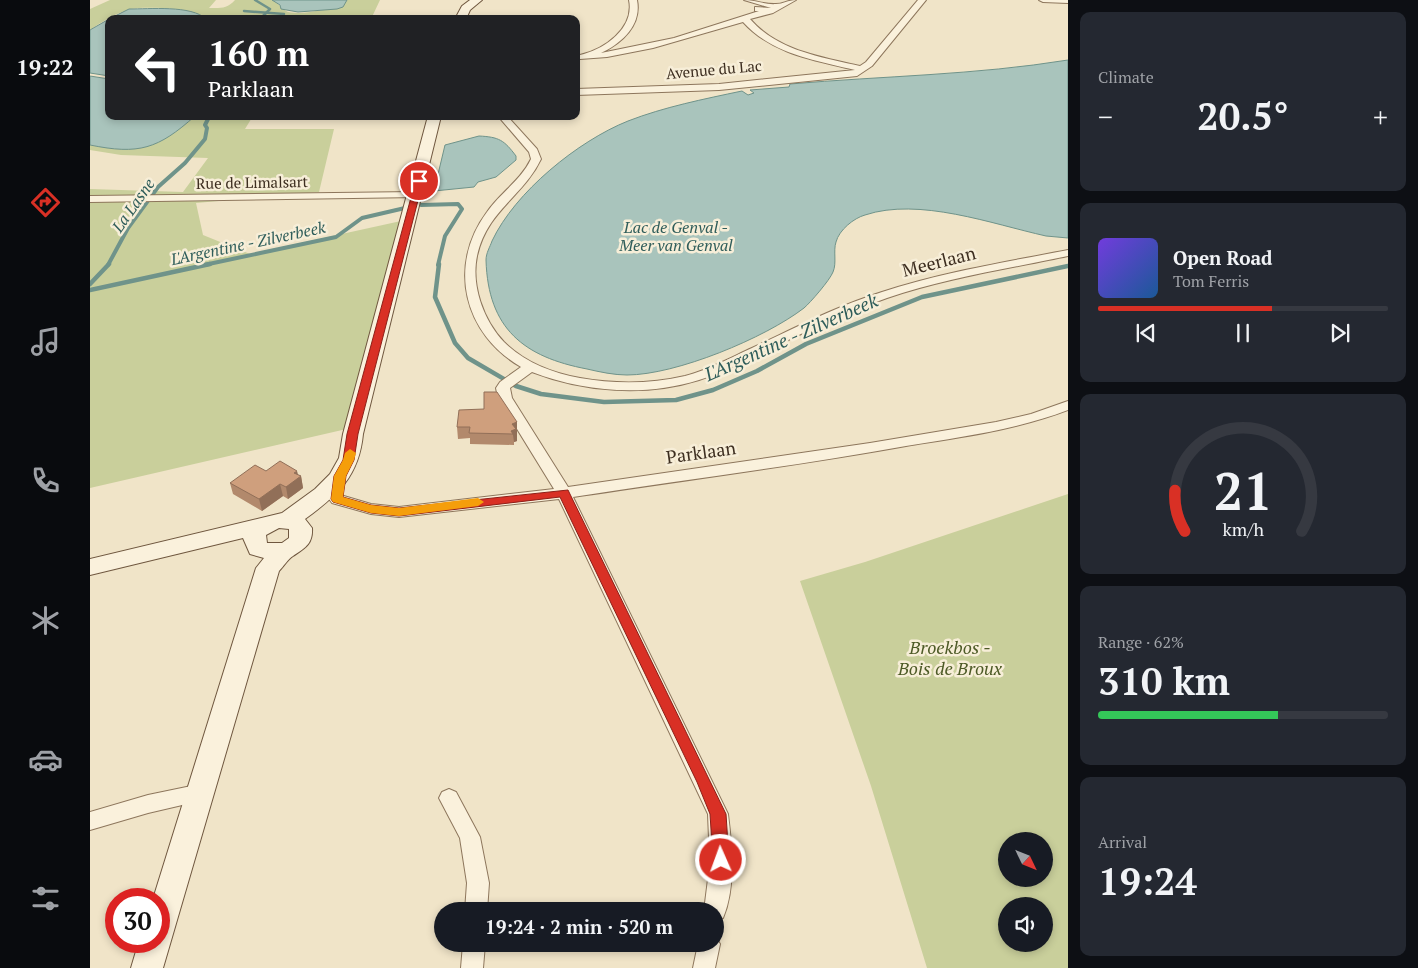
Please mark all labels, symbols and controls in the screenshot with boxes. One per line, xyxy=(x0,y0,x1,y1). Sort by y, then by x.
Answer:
text: 160 m xyxy=(208,30,309,76)
icon: left xyxy=(125,35,190,100)
text: 19:22 xyxy=(16,52,74,81)
street label: Avenue du Lac xyxy=(665,55,763,83)
text: Climate xyxy=(1098,66,1154,88)
text: Parklaan xyxy=(208,74,294,103)
text: 20.5° xyxy=(1197,91,1289,141)
text: − xyxy=(1098,98,1113,135)
text: + xyxy=(1373,98,1388,135)
pin xyxy=(398,160,440,202)
icon: arrive xyxy=(405,167,433,195)
street label: Rue de Limalsart xyxy=(196,171,309,193)
water label: La Lasne xyxy=(106,174,160,237)
icon: directions xyxy=(28,185,63,220)
water label: L'Argentine - Zilverbeek xyxy=(168,216,328,270)
water label: Lac de Genval - Meer van Genval xyxy=(618,216,733,256)
street label: Meerlaan xyxy=(900,240,978,282)
text: Open Road xyxy=(1173,245,1273,270)
text: Tom Ferris xyxy=(1173,270,1249,292)
water label: L'Argentine - Zilverbeek xyxy=(699,287,882,386)
icon: previous xyxy=(1132,319,1160,347)
icon: pause xyxy=(1229,319,1257,347)
icon: next xyxy=(1326,319,1354,347)
icon: music xyxy=(28,324,63,359)
street label: Parklaan xyxy=(664,435,738,469)
text: 21 xyxy=(1214,456,1272,525)
icon: phone xyxy=(28,463,63,498)
text: km/h xyxy=(1222,517,1264,541)
icon: climate xyxy=(28,603,63,638)
text: Range · 62% xyxy=(1098,631,1184,653)
park label: Broekbos - Bois de Broux xyxy=(897,635,1003,680)
text: 310 km xyxy=(1098,656,1230,706)
icon: car xyxy=(28,742,63,777)
text: Arrival xyxy=(1098,831,1147,853)
north arrow xyxy=(998,832,1052,888)
map controls xyxy=(998,832,1053,952)
position arrow xyxy=(694,833,746,885)
text: 19:24 xyxy=(1098,856,1197,906)
icon: filters xyxy=(28,881,63,916)
speed limit sign: 30 xyxy=(105,888,170,953)
button: sound xyxy=(998,897,1053,952)
text: 19:24 · 2 min · 520 m xyxy=(485,914,673,939)

